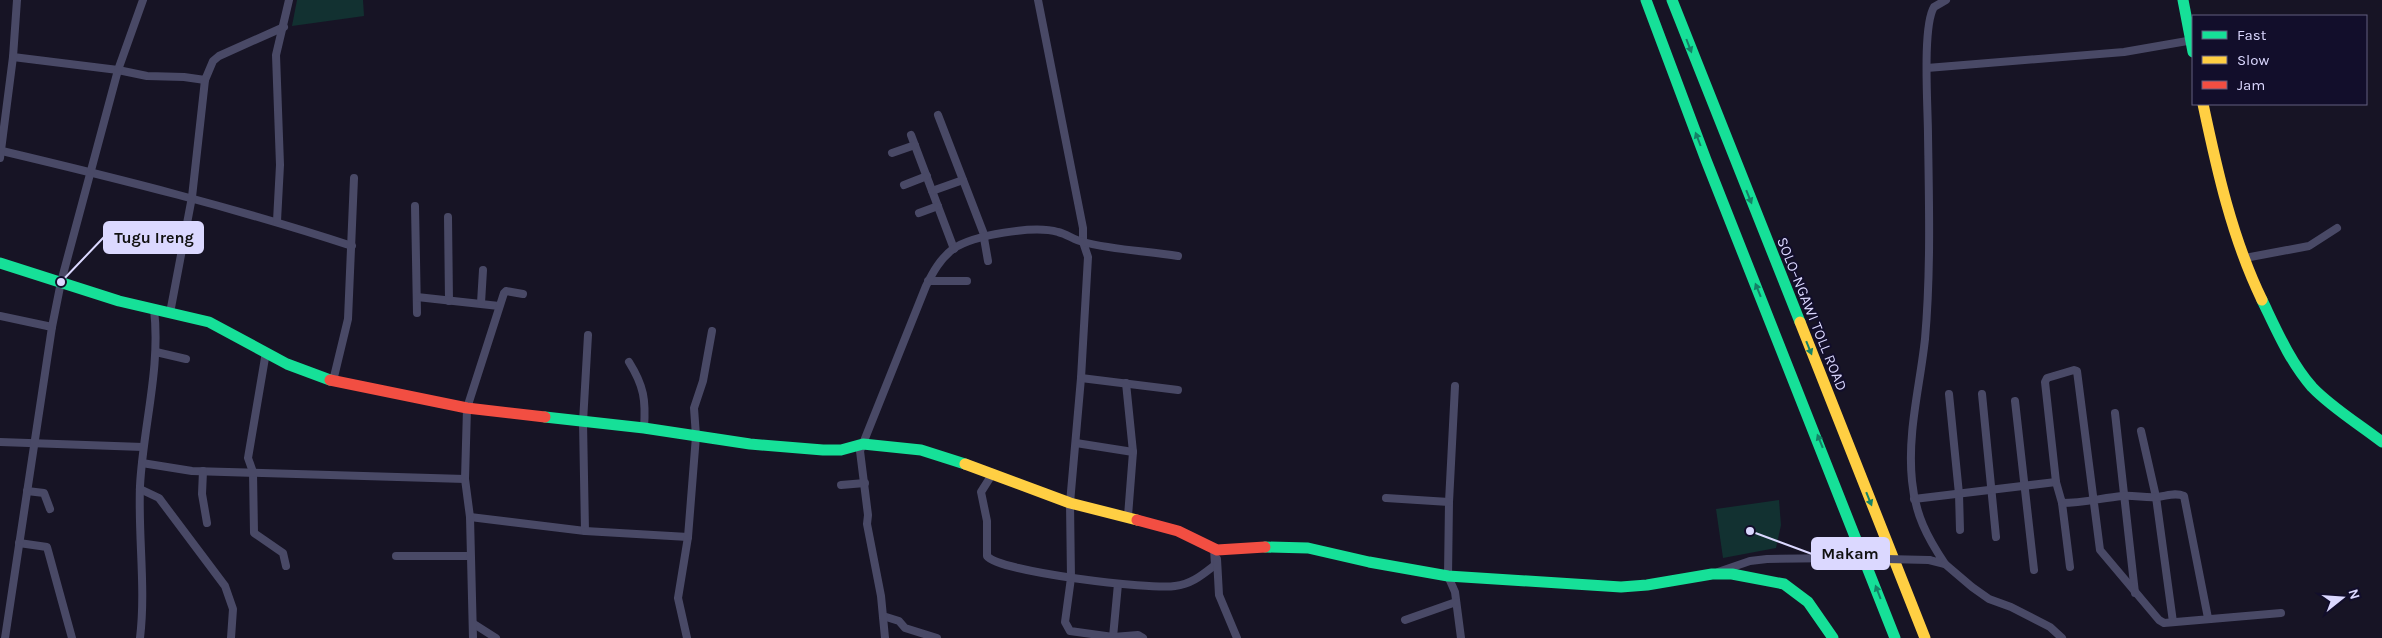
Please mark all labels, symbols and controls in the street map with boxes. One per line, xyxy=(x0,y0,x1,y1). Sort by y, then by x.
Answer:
legend xyxy=(2192,15,2367,105)
text: Fast xyxy=(2237,26,2267,44)
one-way arrow xyxy=(1685,39,1693,54)
text: Slow xyxy=(2237,51,2269,69)
text: Jam xyxy=(2237,76,2265,94)
one-way arrow xyxy=(1694,132,1701,147)
one-way arrow xyxy=(1745,190,1753,205)
callout: Tugu Ireng xyxy=(104,222,203,253)
text: Tugu Ireng xyxy=(114,228,194,247)
street label: SOLO–NGAWI TOLL ROAD xyxy=(1773,235,1851,393)
one-way arrow xyxy=(1754,283,1762,297)
one-way arrow xyxy=(1805,341,1813,356)
one-way arrow xyxy=(1815,434,1823,448)
one-way arrow xyxy=(1866,492,1874,506)
callout: Makam xyxy=(1812,538,1889,569)
text: Makam xyxy=(1821,544,1879,563)
north arrow xyxy=(2317,573,2367,623)
one-way arrow xyxy=(1874,585,1881,600)
text: N xyxy=(2344,587,2364,602)

